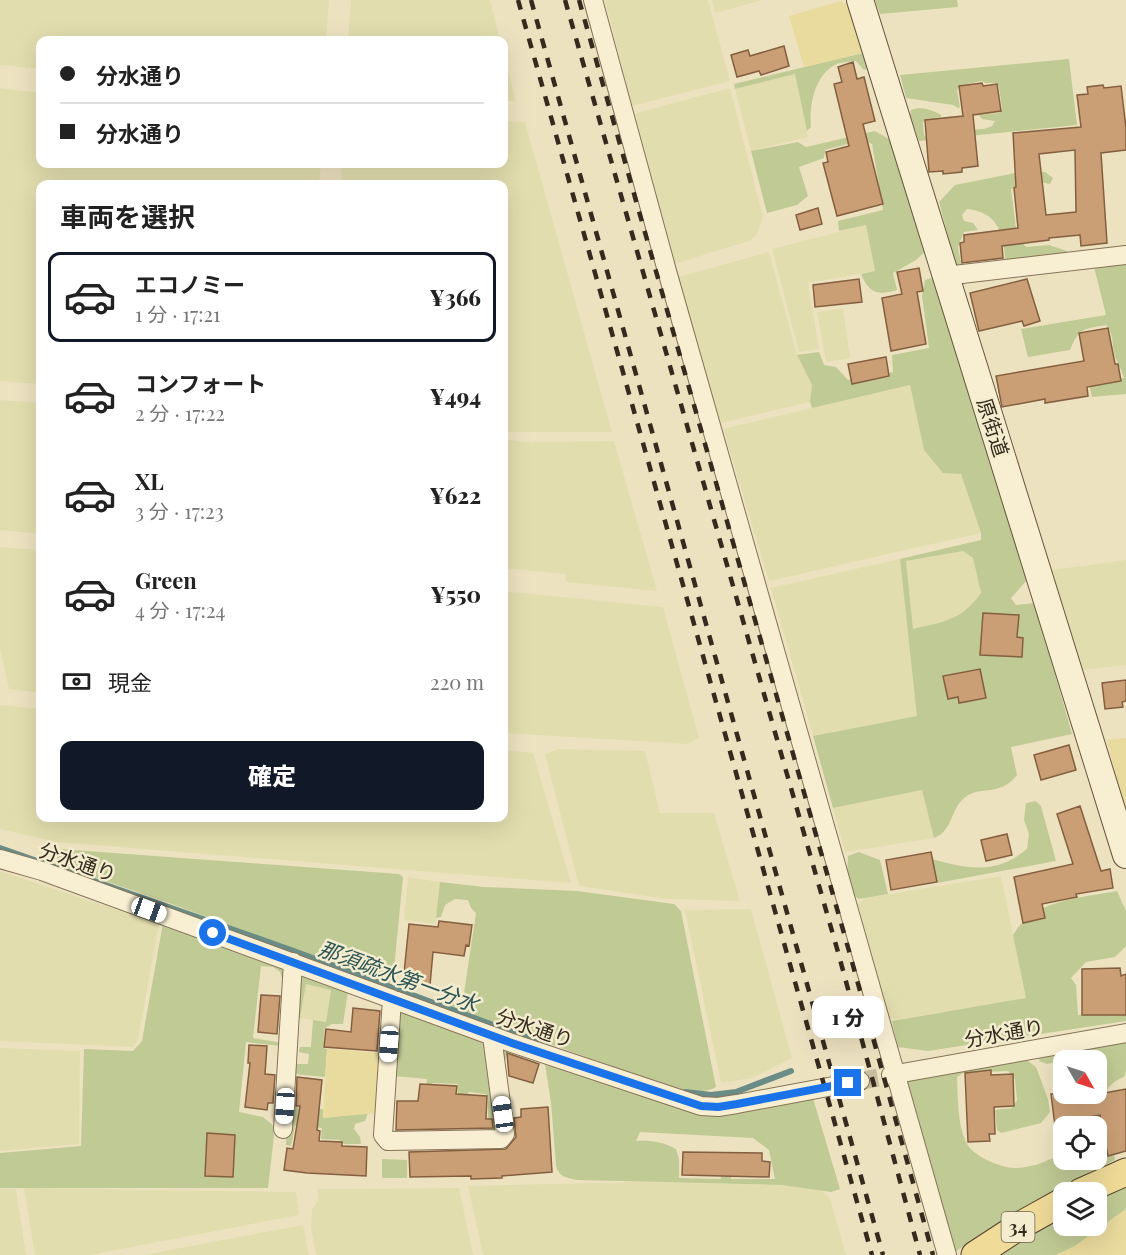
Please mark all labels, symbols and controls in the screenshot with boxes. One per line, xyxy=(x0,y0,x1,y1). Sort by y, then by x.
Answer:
text: 分水通り xyxy=(96,60,184,90)
text: 分水通り xyxy=(96,118,184,148)
text: 車両を選択 xyxy=(60,198,195,234)
text: エコノミー xyxy=(135,269,245,299)
icon: car xyxy=(63,270,117,324)
text: ¥366 xyxy=(430,282,481,312)
text: 1 分 · 17:21 xyxy=(135,300,220,327)
text: コンフォート xyxy=(135,368,266,398)
icon: car xyxy=(63,369,117,423)
text: ¥494 xyxy=(430,381,481,411)
street label: 原街道 xyxy=(972,394,1016,460)
text: 2 分 · 17:22 xyxy=(135,399,225,426)
text: XL xyxy=(135,466,164,496)
icon: car xyxy=(63,468,117,522)
text: ¥622 xyxy=(430,480,481,510)
text: 3 分 · 17:23 xyxy=(135,497,224,524)
text: Green xyxy=(135,565,197,595)
icon: car xyxy=(63,567,117,621)
text: ¥550 xyxy=(430,579,481,609)
text: 4 分 · 17:24 xyxy=(135,596,225,623)
icon: cash xyxy=(60,665,93,698)
text: 現金 xyxy=(108,667,152,697)
text: 220 m xyxy=(430,668,484,695)
button: 確定 xyxy=(60,741,484,810)
street label: 分水通り xyxy=(36,835,120,887)
car xyxy=(129,895,169,925)
route start xyxy=(199,919,226,946)
water label: 那須疏水第一分水 xyxy=(315,933,485,1018)
callout: 1 分 xyxy=(812,996,884,1038)
street label: 分水通り xyxy=(493,1001,577,1053)
text: 1 分 xyxy=(832,1003,864,1030)
street label: 分水通り xyxy=(962,1012,1046,1052)
car xyxy=(379,1025,399,1063)
north arrow xyxy=(1053,1050,1107,1104)
map controls xyxy=(1053,1050,1107,1236)
route end xyxy=(834,1069,861,1096)
car xyxy=(275,1087,295,1125)
car xyxy=(492,1095,514,1133)
button: locate xyxy=(1053,1116,1107,1170)
button: layers xyxy=(1053,1182,1107,1236)
road number: 34 xyxy=(1002,1212,1034,1242)

